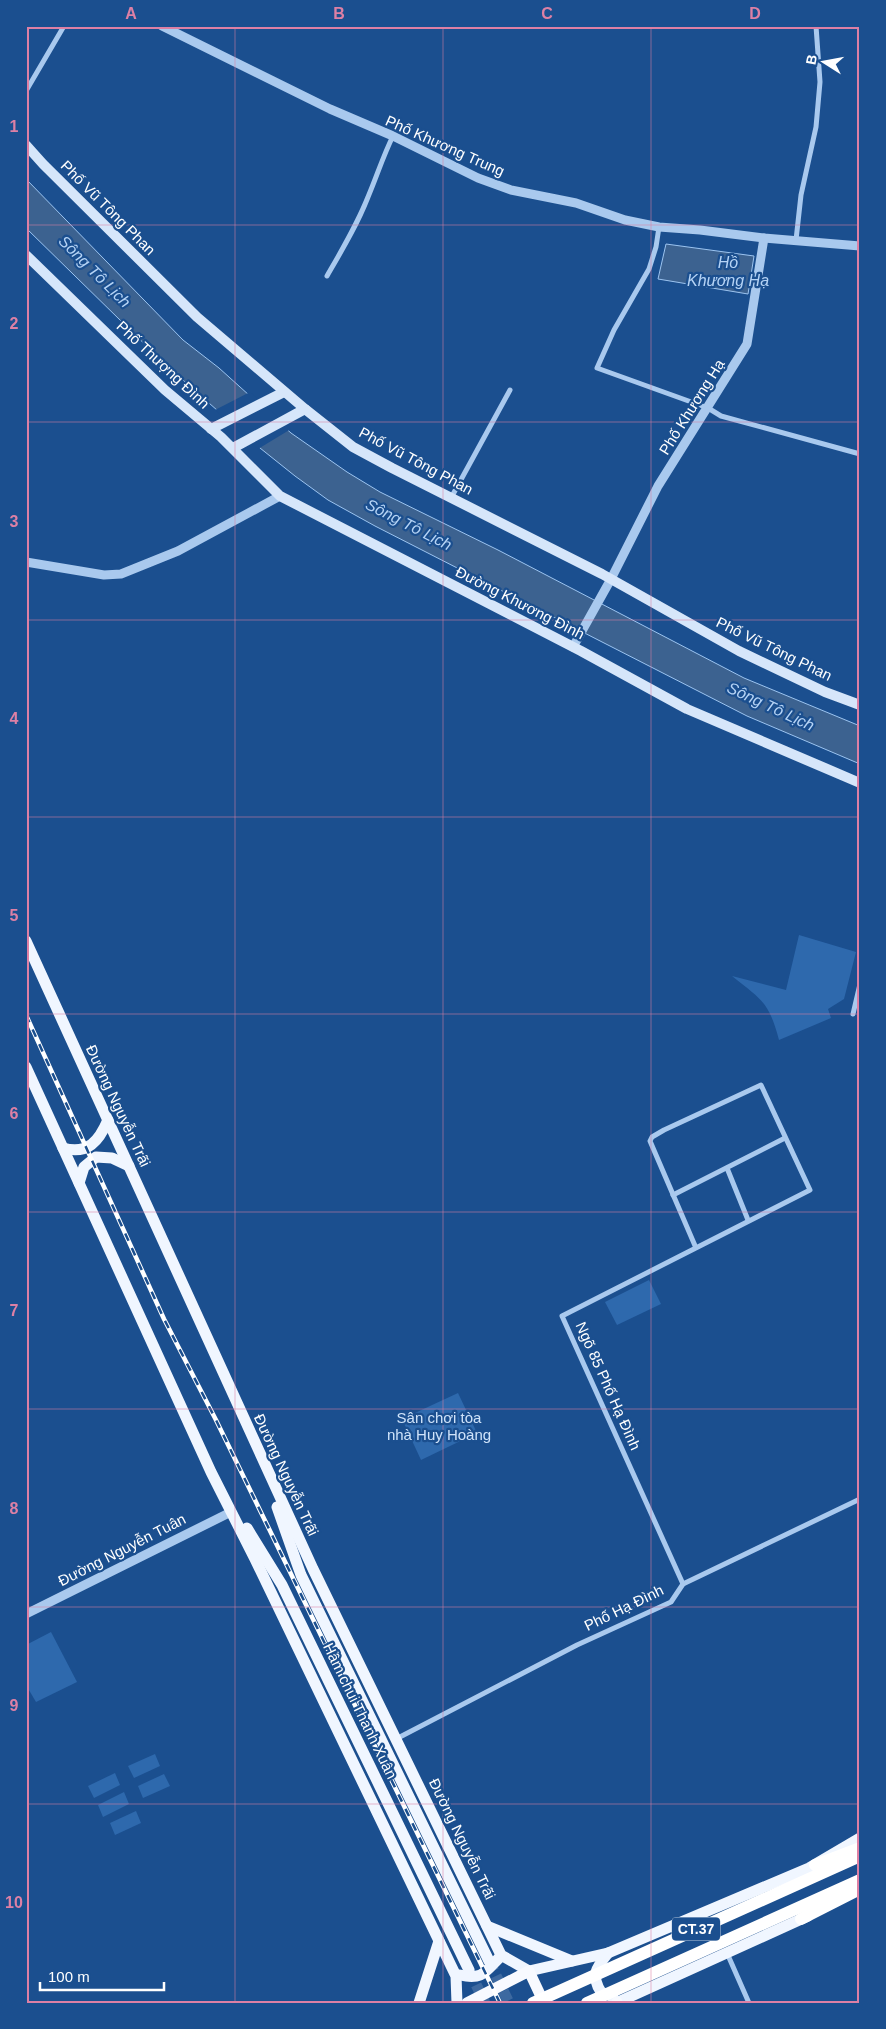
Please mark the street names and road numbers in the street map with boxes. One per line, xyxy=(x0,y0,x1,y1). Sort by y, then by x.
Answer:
street label: Phố Khương Trung xyxy=(383,112,507,179)
street label: Phố Vũ Tông Phan xyxy=(58,157,159,258)
street label: Phố Thượng Đình xyxy=(113,317,213,412)
street label: Phố Khương Hạ xyxy=(655,355,728,458)
street label: Phố Vũ Tông Phan xyxy=(356,423,476,498)
street label: Đường Khương Đình xyxy=(453,563,587,642)
street label: Phố Vũ Tông Phan xyxy=(714,613,835,684)
street label: Đường Nguyễn Trãi xyxy=(83,1042,154,1169)
street label: Ngõ 85 Phố Hạ Đình xyxy=(573,1319,644,1452)
street label: Đường Nguyễn Trãi xyxy=(251,1411,322,1538)
street label: Đường Nguyễn Tuân xyxy=(55,1510,188,1589)
street label: Phố Hạ Đình xyxy=(581,1581,666,1634)
street label: Hầm chui Thanh Xuân xyxy=(320,1640,401,1781)
street label: Đường Nguyễn Trãi xyxy=(426,1776,499,1902)
road number: CT.37 xyxy=(672,1918,720,1940)

